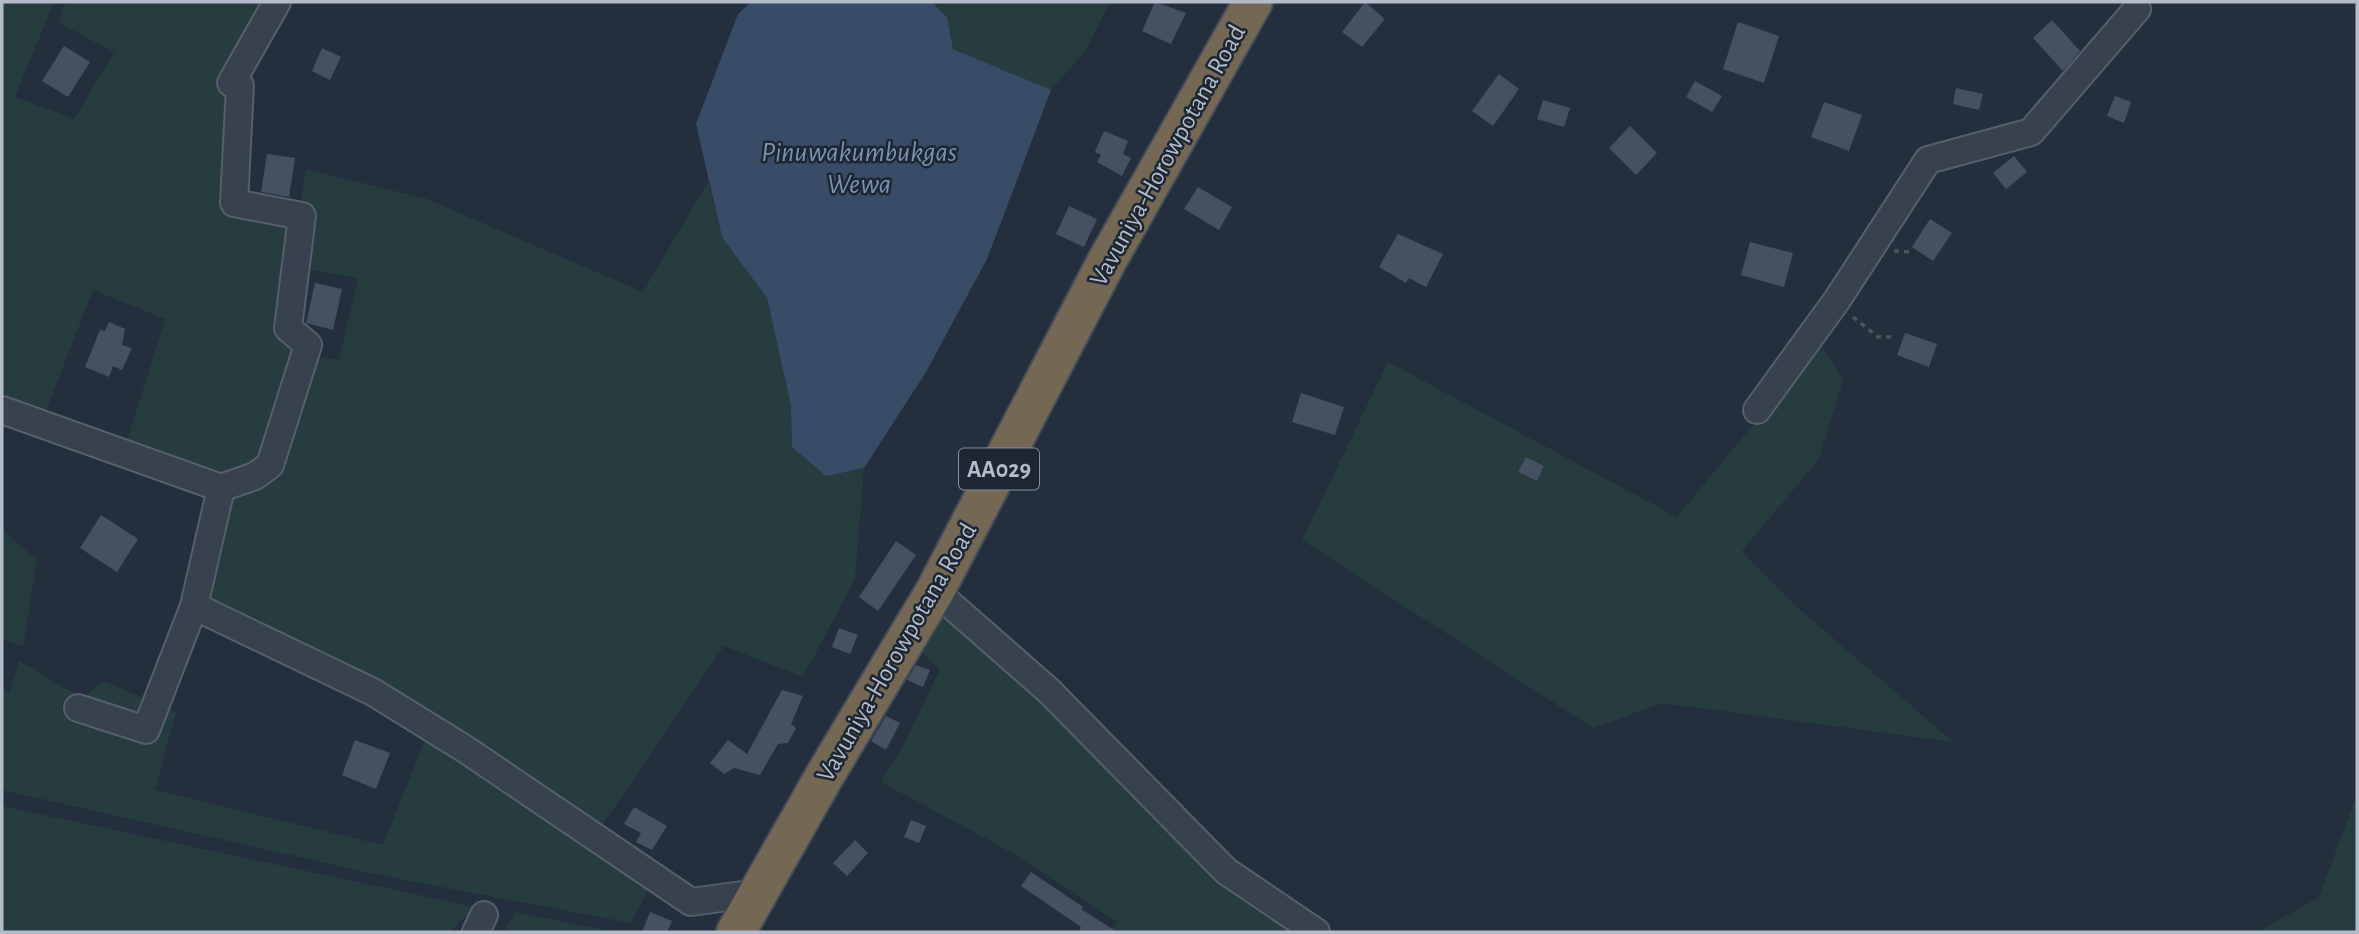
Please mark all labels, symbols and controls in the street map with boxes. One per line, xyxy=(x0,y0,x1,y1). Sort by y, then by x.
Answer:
street label: Vavuniya-Horowpotana Road xyxy=(1085,21,1251,290)
water label: Pinuwakumbukgas Wewa xyxy=(761,139,957,199)
road number: AA029 xyxy=(959,448,1039,490)
street label: Vavuniya-Horowpotana Road xyxy=(812,519,982,786)

